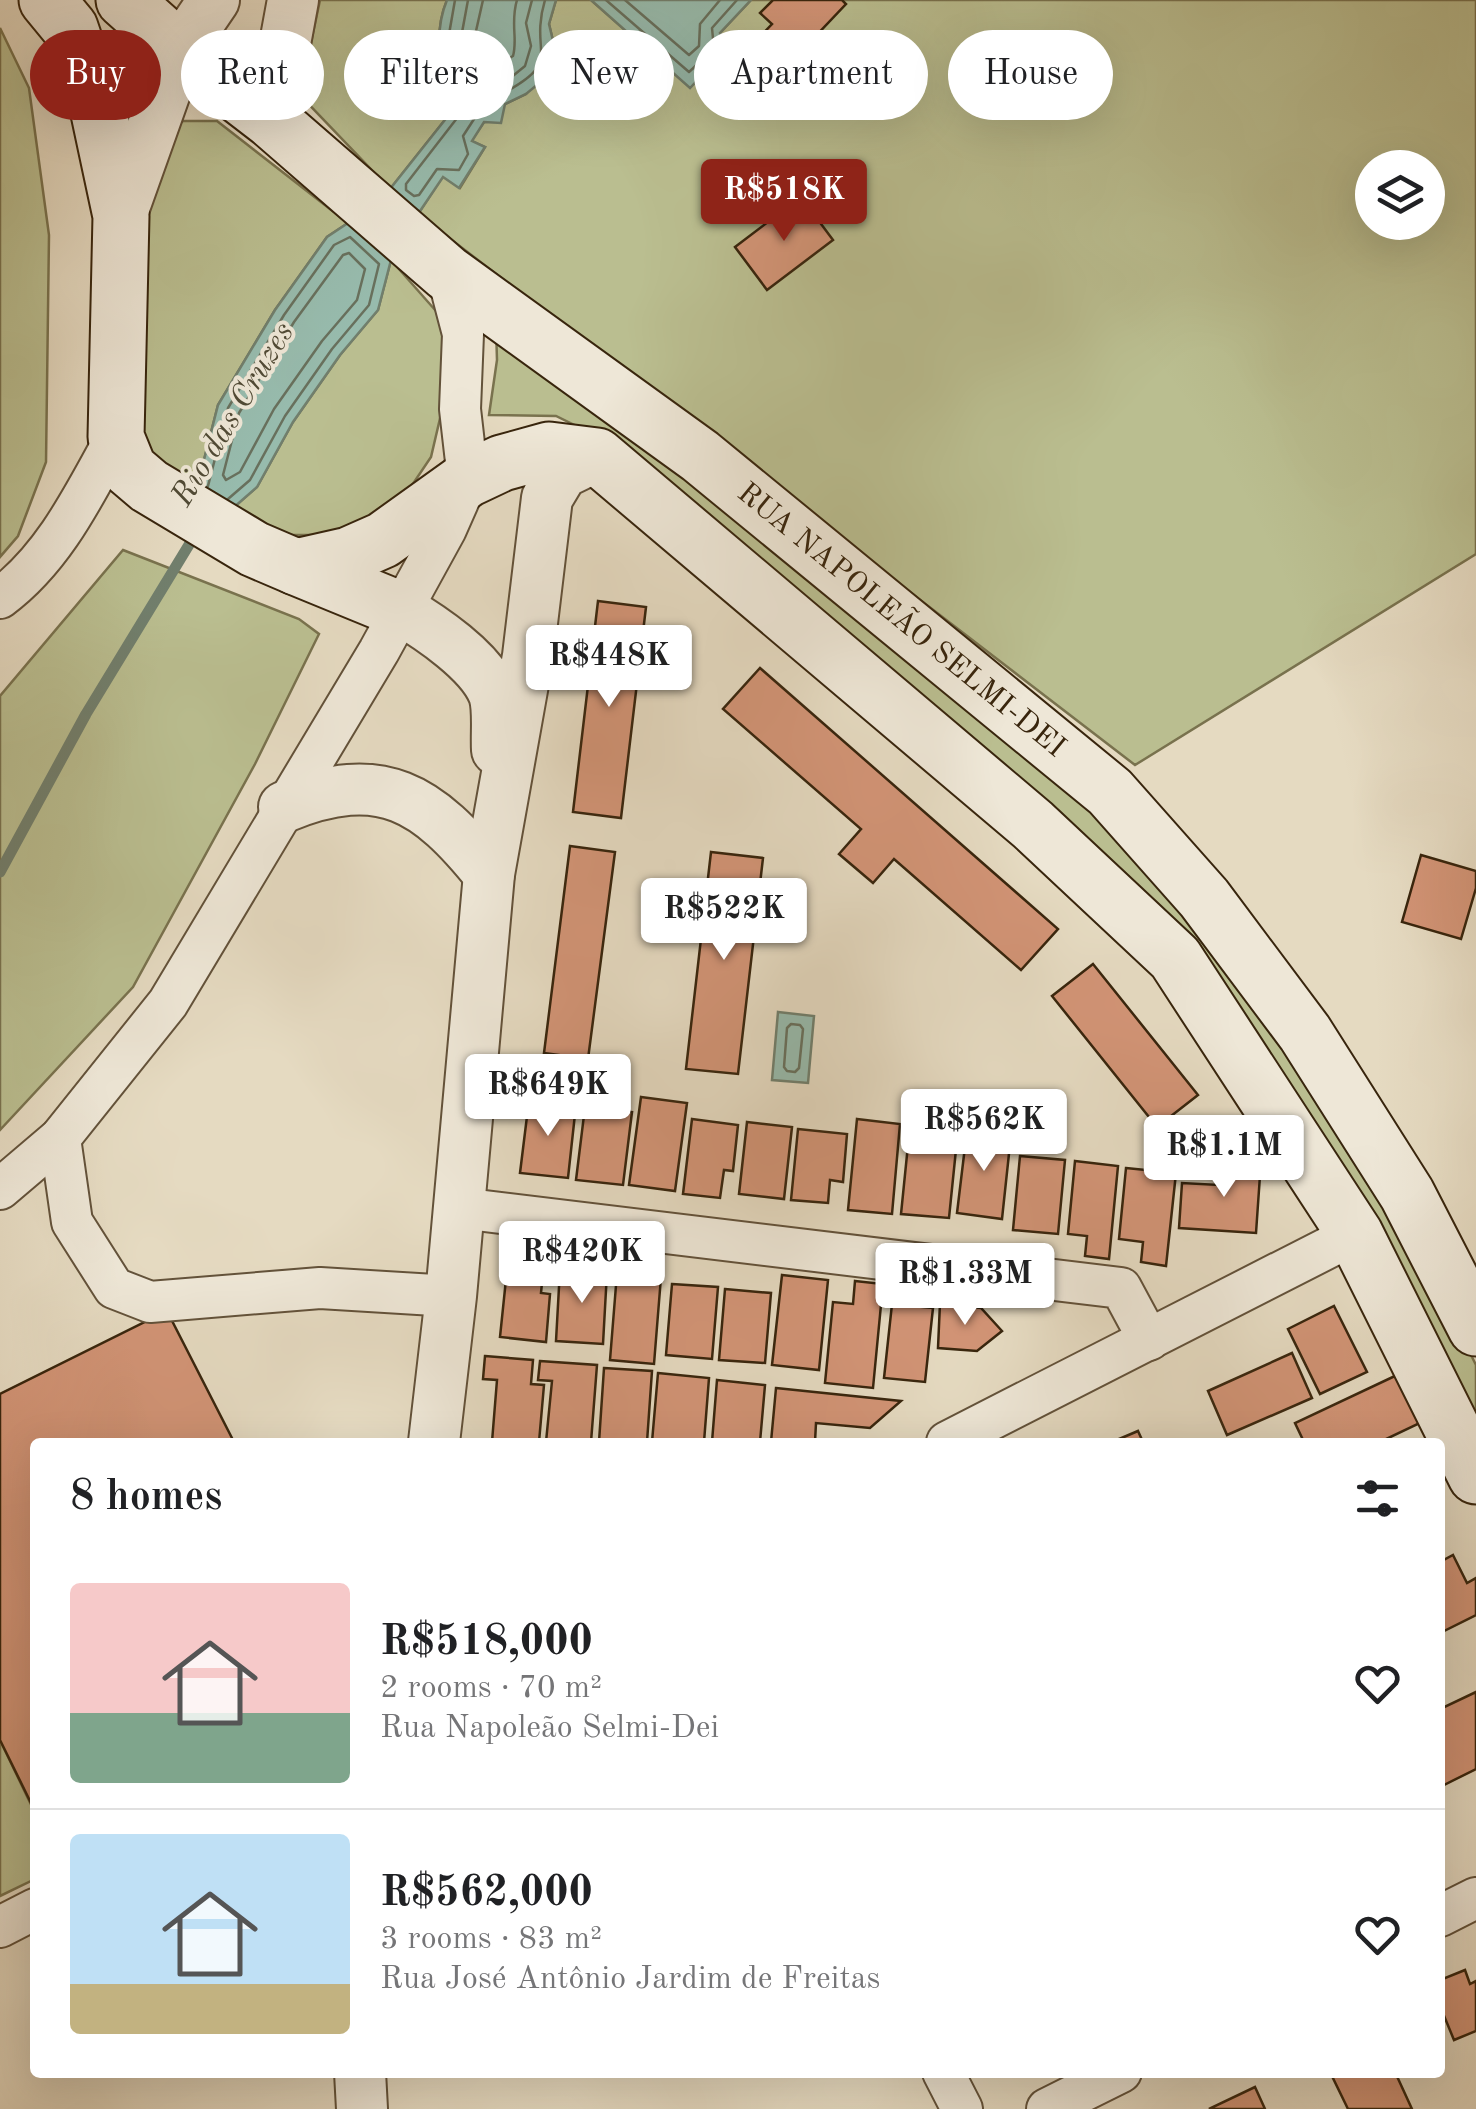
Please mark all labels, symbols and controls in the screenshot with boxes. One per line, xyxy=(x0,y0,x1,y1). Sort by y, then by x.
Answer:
chip: Buy xyxy=(30,30,161,120)
chip: Rent xyxy=(181,30,324,120)
chip: Filters xyxy=(344,30,514,120)
chip: New xyxy=(534,30,674,120)
chip: Apartment xyxy=(694,30,928,120)
chip: House xyxy=(948,30,1113,120)
map controls xyxy=(1355,150,1445,240)
button: layers xyxy=(1355,150,1445,240)
pin: R$518K xyxy=(703,159,865,244)
text: R$518K xyxy=(723,175,845,207)
water label: Rio das Cruzes xyxy=(166,318,301,513)
street label: RUA NAPOLEÃO SELMI-DEI xyxy=(731,478,1070,763)
pin: R$448K xyxy=(528,625,690,710)
text: R$448K xyxy=(548,641,670,673)
pin: R$522K xyxy=(643,878,805,963)
text: R$522K xyxy=(663,894,785,926)
pin: R$649K xyxy=(467,1054,629,1139)
text: R$649K xyxy=(487,1070,609,1102)
pin: R$562K xyxy=(903,1089,1065,1174)
text: R$562K xyxy=(923,1105,1045,1137)
pin: R$1.1M xyxy=(1143,1115,1305,1200)
text: R$1.1M xyxy=(1166,1131,1282,1163)
pin: R$420K xyxy=(501,1221,663,1306)
text: R$420K xyxy=(521,1237,643,1269)
pin: R$1.33M xyxy=(873,1243,1057,1328)
text: R$1.33M xyxy=(897,1259,1033,1291)
icon: filters xyxy=(1350,1471,1405,1526)
text: 8 homes xyxy=(70,1477,222,1519)
text: R$518,000 xyxy=(380,1622,593,1664)
icon: home xyxy=(150,1623,270,1743)
icon: heart xyxy=(1350,1656,1405,1711)
text: 2 rooms · 70 m² xyxy=(380,1673,602,1705)
text: Rua Napoleão Selmi-Dei xyxy=(380,1713,719,1745)
text: R$562,000 xyxy=(380,1873,593,1915)
icon: home xyxy=(150,1874,270,1994)
icon: heart xyxy=(1350,1907,1405,1962)
text: 3 rooms · 83 m² xyxy=(380,1924,602,1956)
text: Rua José Antônio Jardim de Freitas xyxy=(380,1964,880,1996)

